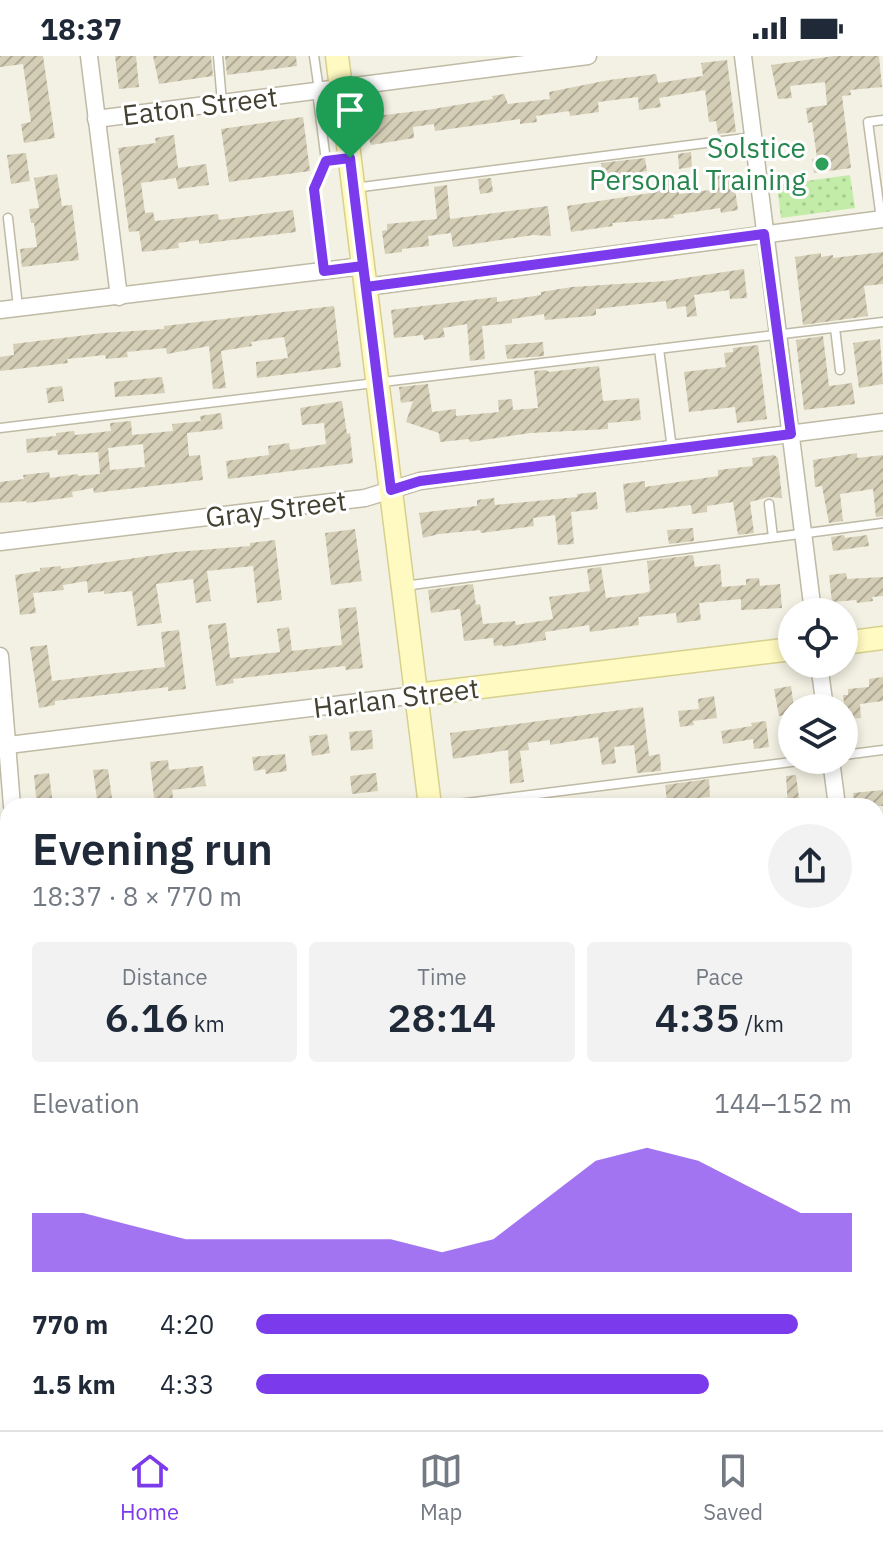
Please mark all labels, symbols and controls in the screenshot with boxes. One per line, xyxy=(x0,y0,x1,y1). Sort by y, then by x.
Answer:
text: 18:37 xyxy=(40,9,122,48)
pin xyxy=(316,76,384,158)
street label: Eaton Street xyxy=(120,78,280,133)
icon: arrive xyxy=(328,88,372,132)
place label: Solstice Personal Training xyxy=(589,129,806,198)
marker: Solstice Personal Training xyxy=(813,155,831,173)
street label: Gray Street xyxy=(203,481,349,536)
map controls xyxy=(778,598,858,774)
button: locate xyxy=(778,598,858,678)
street label: Harlan Street xyxy=(311,669,481,726)
button: layers xyxy=(778,694,858,774)
text: Evening run xyxy=(32,820,273,877)
button: share xyxy=(768,824,852,908)
text: 18:37 · 8 × 770 m xyxy=(32,879,242,913)
text: Distance xyxy=(122,962,208,991)
text: Time xyxy=(417,962,467,991)
text: Pace xyxy=(695,962,743,991)
text: 6.16 xyxy=(105,991,189,1043)
text: 28:14 xyxy=(388,991,496,1043)
text: 4:35 xyxy=(655,991,740,1043)
text: km xyxy=(189,1009,225,1038)
text: /km xyxy=(740,1009,784,1038)
text: Elevation xyxy=(32,1086,140,1120)
text: 144–152 m xyxy=(714,1086,852,1120)
text: 770 m xyxy=(32,1307,108,1341)
text: 4:20 xyxy=(160,1307,214,1341)
text: 1.5 km xyxy=(32,1367,116,1401)
text: 4:33 xyxy=(160,1367,214,1401)
tab: Home xyxy=(120,1449,179,1526)
tab: Map xyxy=(419,1449,463,1526)
tab: Saved xyxy=(703,1449,763,1526)

